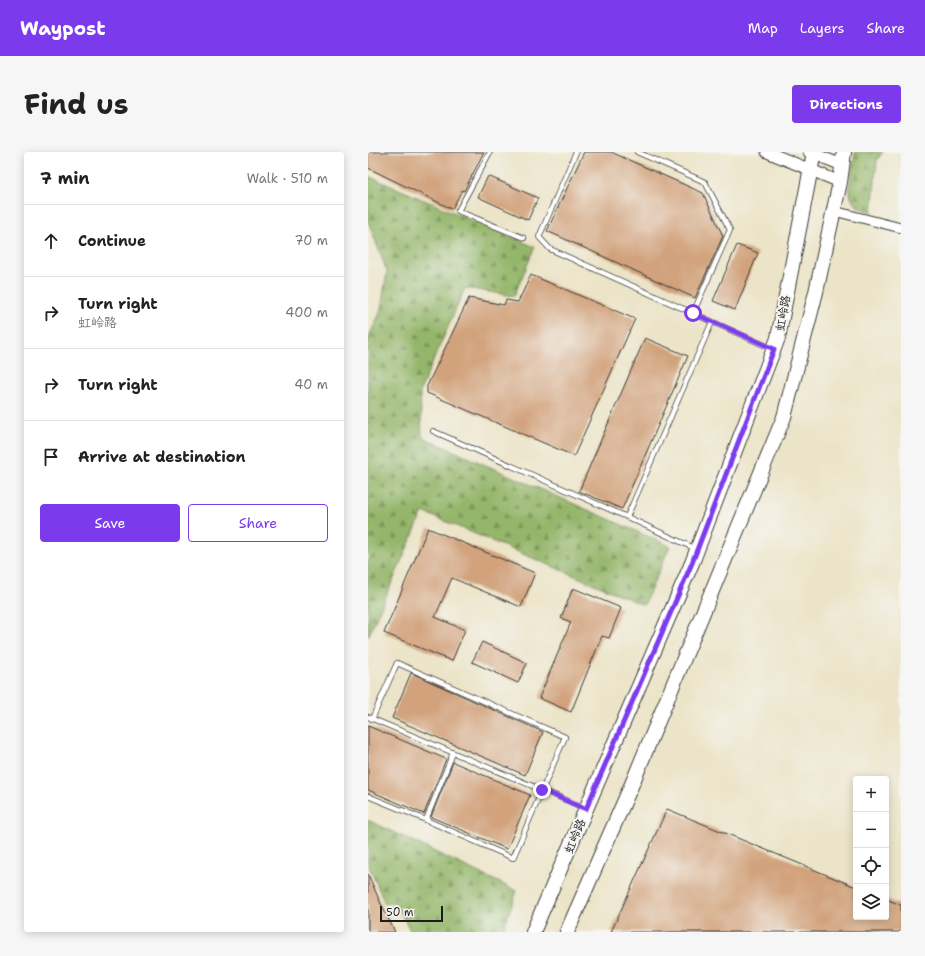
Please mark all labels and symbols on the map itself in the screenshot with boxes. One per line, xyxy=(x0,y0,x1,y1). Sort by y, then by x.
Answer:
street label: 虹岭路 xyxy=(772,294,794,332)
route start xyxy=(684,304,702,322)
route end xyxy=(533,781,551,799)
street label: 虹岭路 xyxy=(561,816,589,856)
scale bar xyxy=(380,904,443,923)

